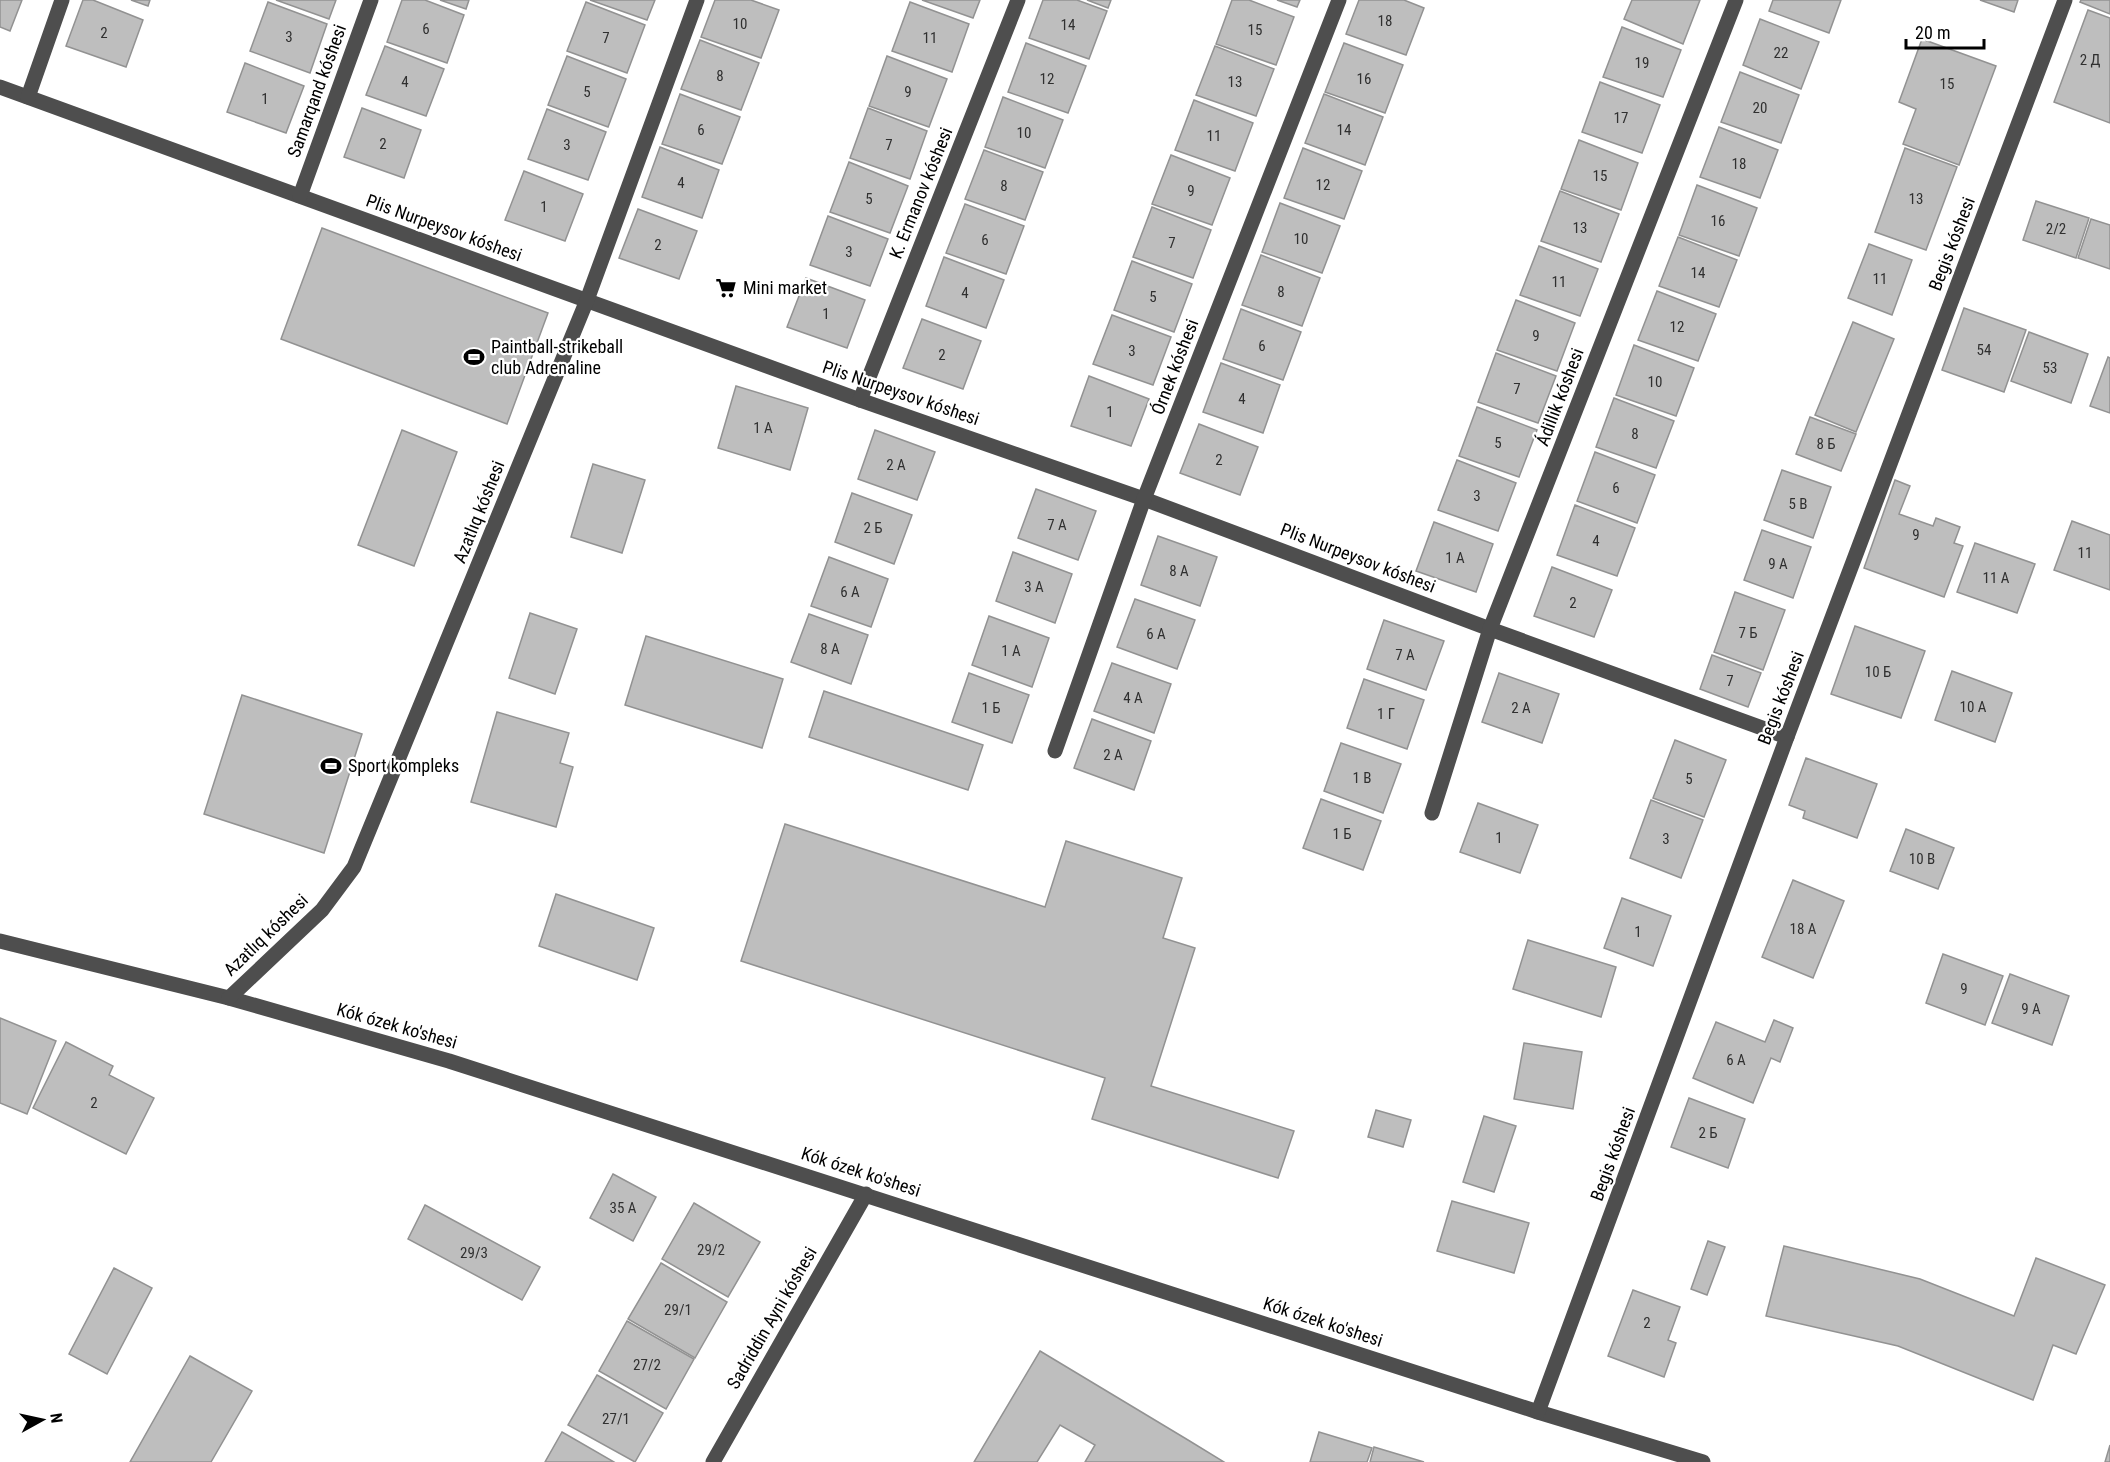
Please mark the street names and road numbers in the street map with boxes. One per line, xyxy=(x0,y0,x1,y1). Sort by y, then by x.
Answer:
street label: Samarqand kóshesi xyxy=(283,22,350,160)
street label: K. Ermanov kóshesi xyxy=(885,124,956,261)
street label: Plis Nurpeysov kóshesi xyxy=(363,190,525,266)
street label: Begis kóshesi xyxy=(1924,194,1979,294)
street label: Órnek kóshesi xyxy=(1147,316,1202,418)
street label: Ádillik kóshesi xyxy=(1531,345,1588,449)
street label: Plis Nurpeysov kóshesi xyxy=(820,356,982,429)
street label: Azatlıq kóshesi xyxy=(448,457,509,566)
street label: Plis Nurpeysov kóshesi xyxy=(1278,518,1439,597)
street label: Begis kóshesi xyxy=(1753,648,1808,748)
street label: Azatlıq kóshesi xyxy=(219,889,312,980)
street label: Kók ózek ko'shesi xyxy=(335,998,460,1053)
street label: Begis kóshesi xyxy=(1586,1104,1639,1204)
street label: Kók ózek ko'shesi xyxy=(799,1142,923,1201)
street label: Sadriddin Ayni kóshesi xyxy=(722,1243,821,1393)
street label: Kók ózek ko'shesi xyxy=(1261,1292,1385,1351)

